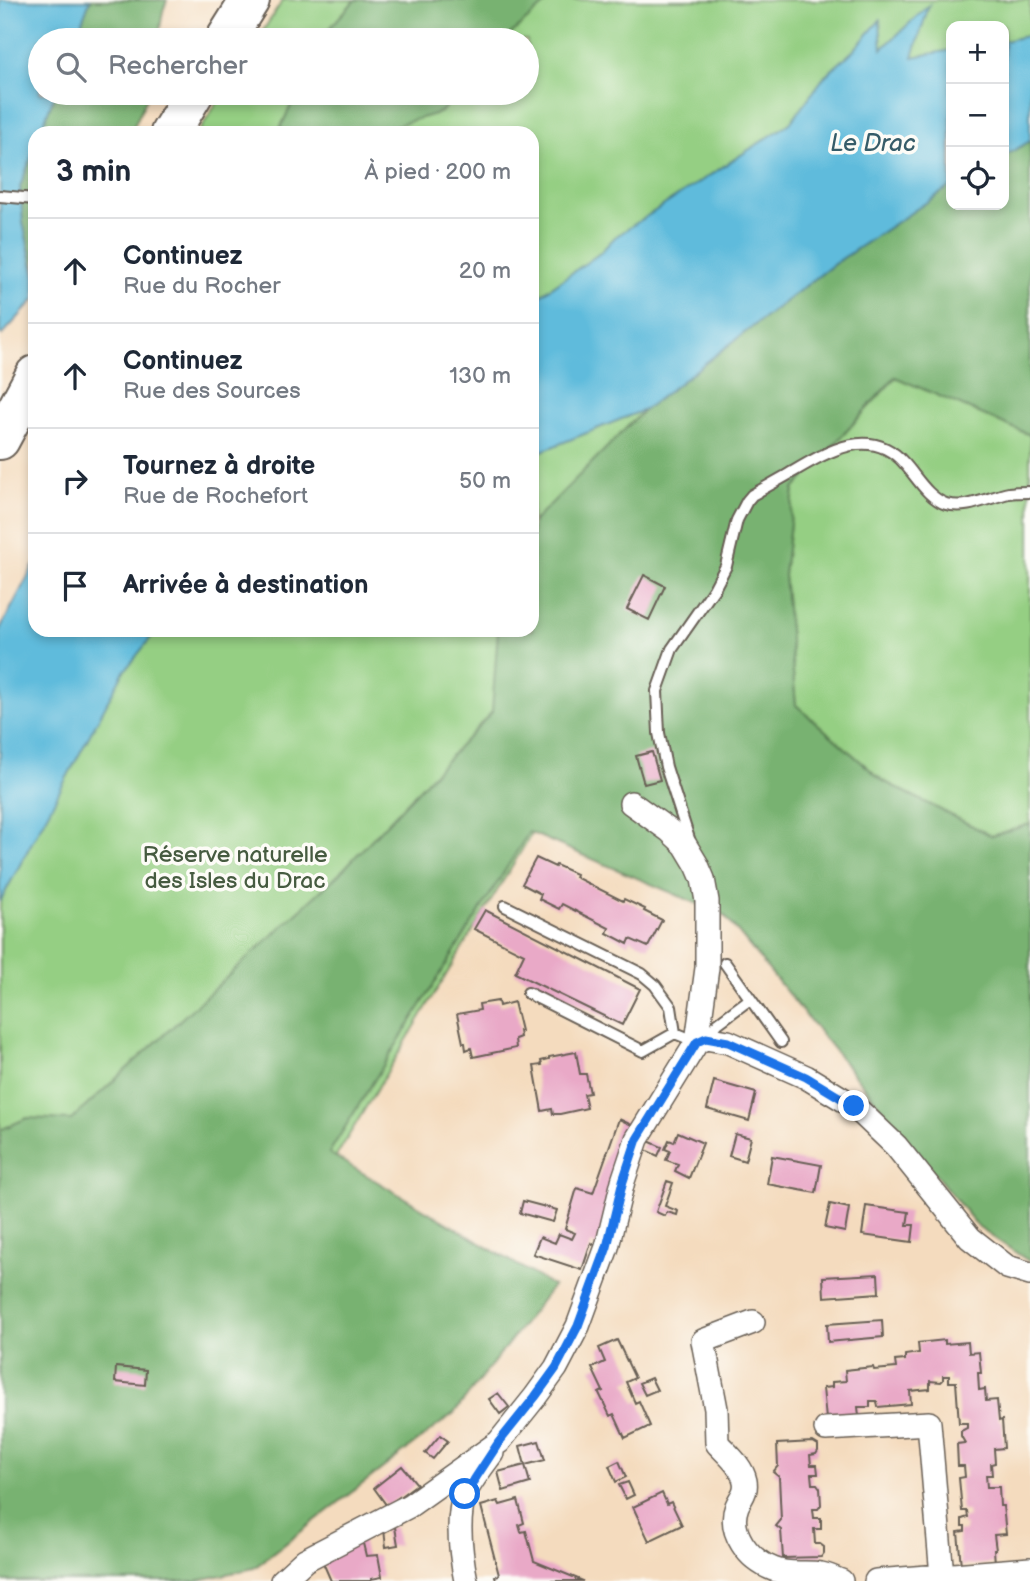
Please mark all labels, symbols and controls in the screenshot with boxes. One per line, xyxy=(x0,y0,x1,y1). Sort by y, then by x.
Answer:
map controls xyxy=(946,21,1009,210)
button: + xyxy=(946,21,1009,84)
search box xyxy=(28,28,539,105)
icon: search xyxy=(52,48,90,86)
text: Rechercher xyxy=(108,51,247,82)
button: − xyxy=(946,84,1009,147)
water label: Le Drac xyxy=(830,129,916,158)
button: locate xyxy=(946,147,1009,210)
text: 3 min xyxy=(56,154,131,190)
text: À pied · 200 m xyxy=(364,158,511,186)
text: Continuez xyxy=(123,241,243,272)
icon: ahead xyxy=(56,252,94,290)
text: 20 m xyxy=(459,257,511,285)
text: Rue du Rocher xyxy=(123,272,281,300)
text: Continuez xyxy=(123,346,243,377)
icon: ahead xyxy=(56,357,94,395)
text: 130 m xyxy=(449,362,511,390)
text: Rue des Sources xyxy=(123,377,301,405)
text: Tournez à droite xyxy=(123,451,315,482)
icon: right xyxy=(56,462,94,500)
text: 50 m xyxy=(459,467,511,495)
text: Rue de Rochefort xyxy=(123,482,308,510)
icon: arrive xyxy=(56,567,94,605)
text: Arrivée à destination xyxy=(123,570,369,601)
park label: Réserve naturelle des Isles du Drac xyxy=(142,841,328,895)
route end xyxy=(838,1090,869,1121)
route start xyxy=(449,1478,480,1509)

